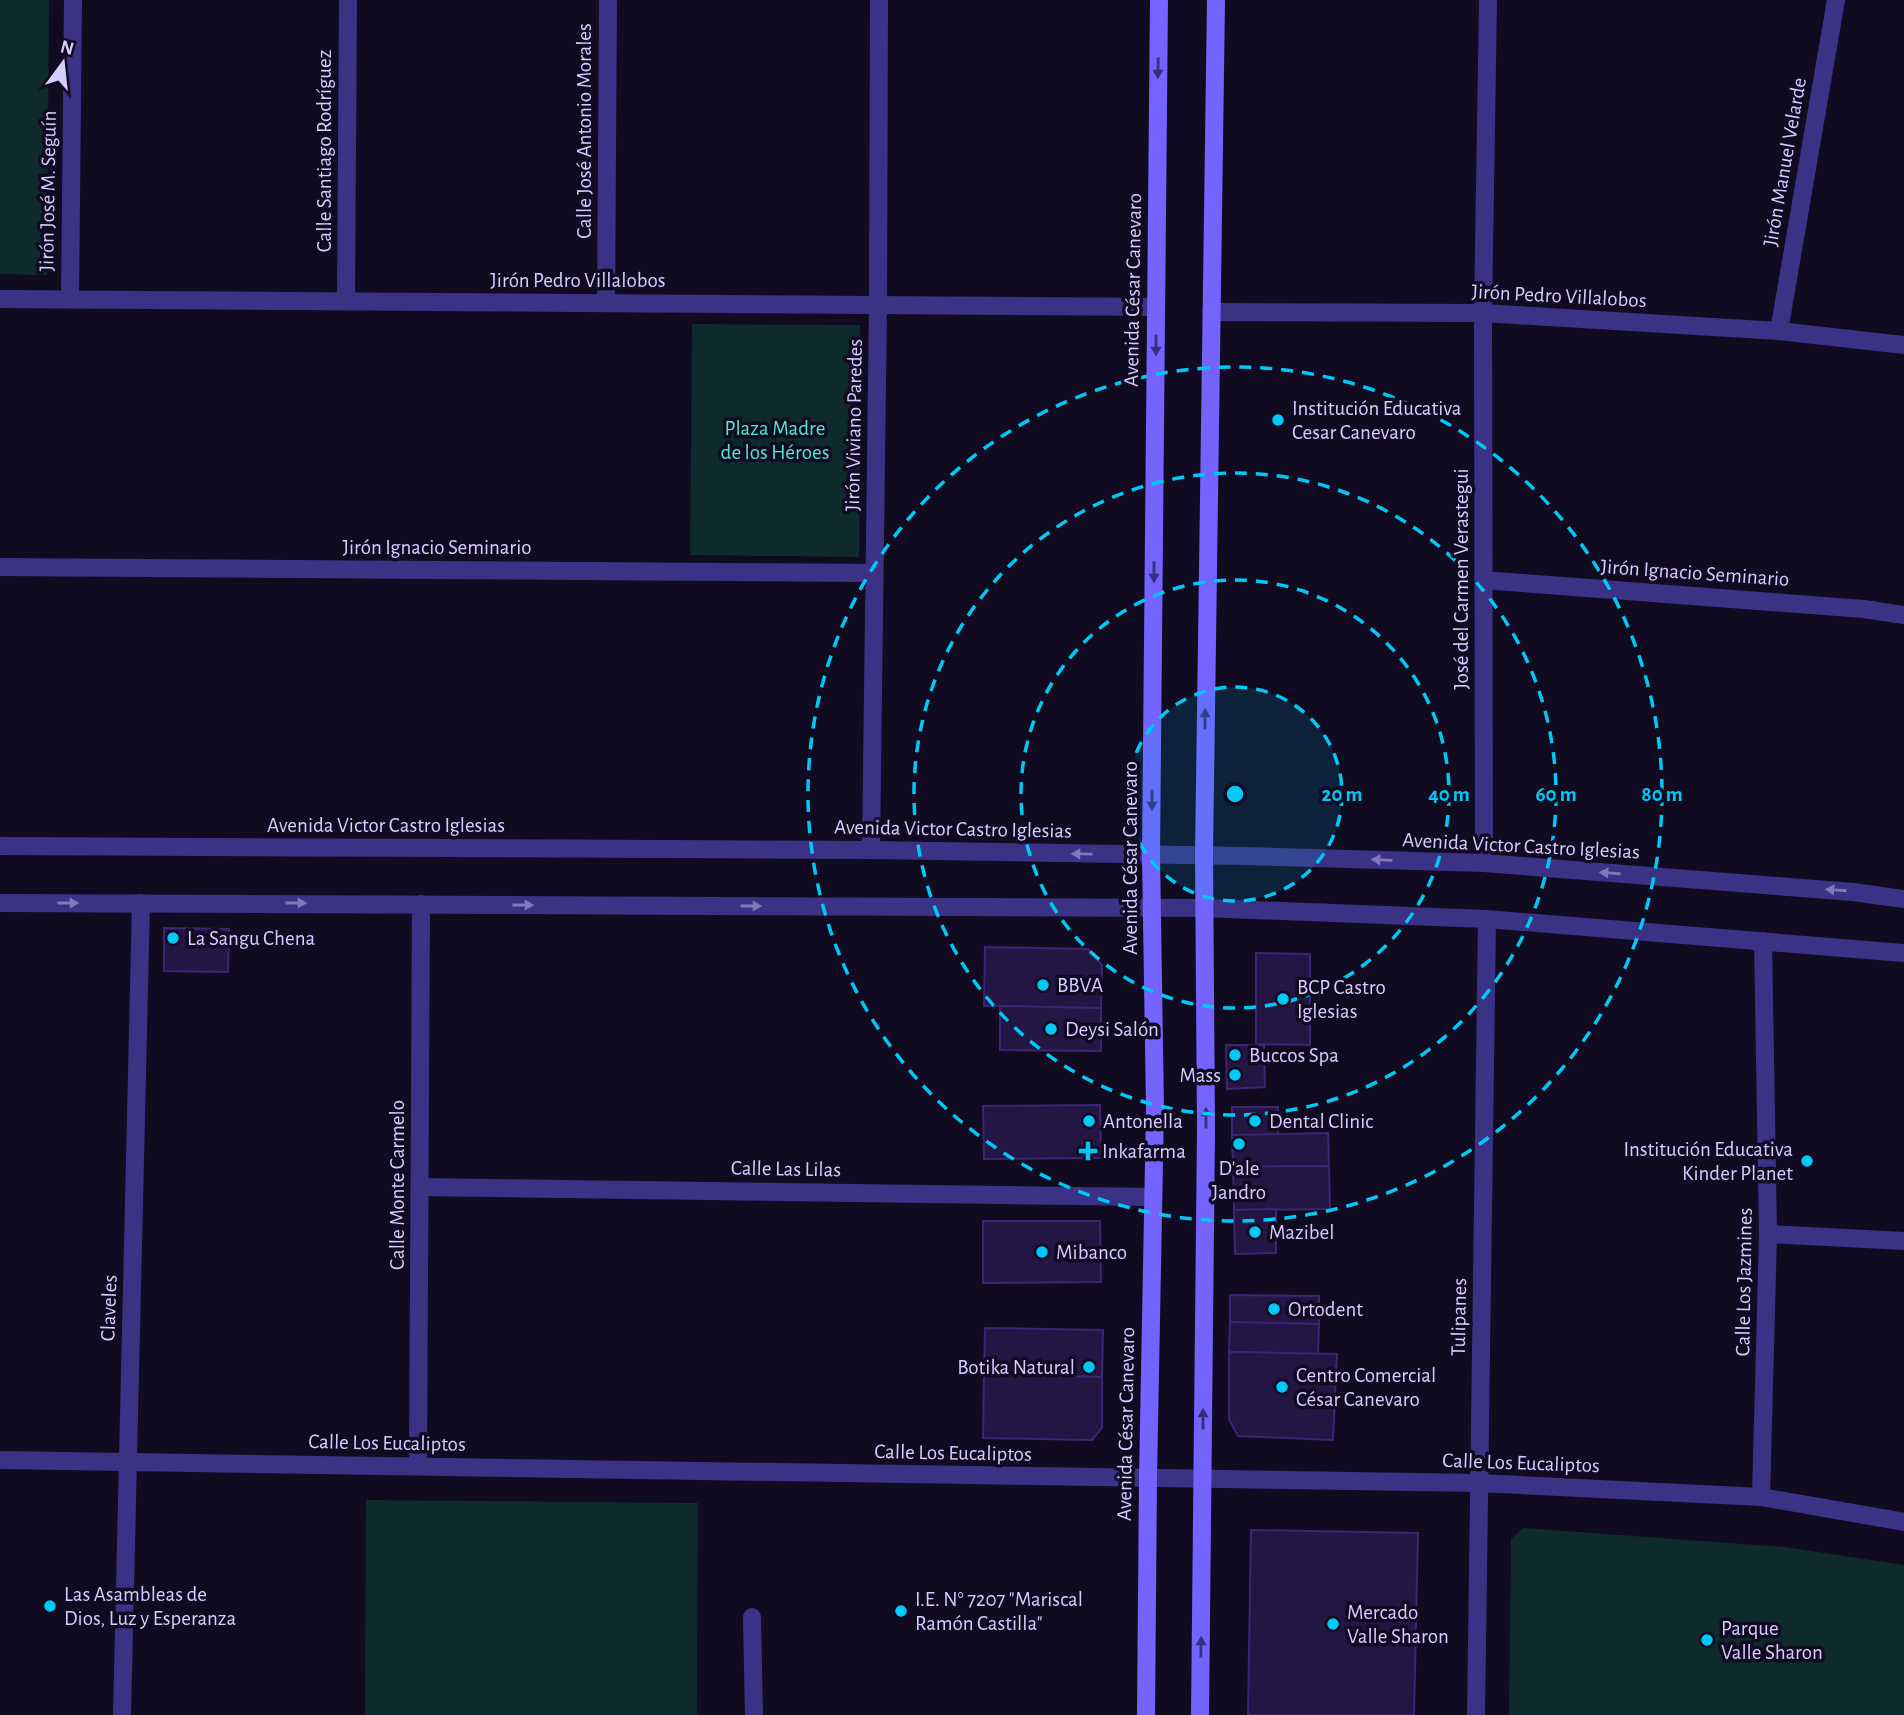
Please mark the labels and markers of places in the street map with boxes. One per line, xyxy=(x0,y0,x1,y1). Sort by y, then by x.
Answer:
place label: Institución Educativa Cesar Canevaro xyxy=(1292,398,1462,443)
marker: Institución Educativa Cesar Canevaro xyxy=(1270,412,1286,428)
centre of rings xyxy=(1223,782,1247,806)
place label: La Sangu Chena xyxy=(187,928,315,949)
marker: La Sangu Chena xyxy=(165,930,181,946)
place label: BBVA xyxy=(1057,975,1103,996)
marker: BBVA xyxy=(1035,977,1051,993)
place label: BCP Castro Iglesias xyxy=(1297,977,1386,1022)
marker: BCP Castro Iglesias xyxy=(1275,991,1291,1007)
place label: Deysi Salón xyxy=(1065,1019,1159,1040)
marker: Deysi Salón xyxy=(1043,1021,1059,1037)
place label: Buccos Spa xyxy=(1249,1045,1339,1066)
marker: Buccos Spa xyxy=(1227,1047,1243,1063)
place label: Mass xyxy=(1179,1065,1221,1086)
marker: Mass xyxy=(1227,1067,1243,1083)
place label: Antonella xyxy=(1103,1111,1183,1132)
place label: Dental Clinic xyxy=(1269,1111,1373,1132)
marker: Antonella xyxy=(1081,1113,1097,1129)
marker: Dental Clinic xyxy=(1247,1113,1263,1129)
marker: D'ale Jandro xyxy=(1231,1136,1247,1152)
place label: Institución Educativa Kinder Planet xyxy=(1624,1139,1793,1184)
place label: Inkafarma xyxy=(1102,1141,1186,1162)
marker: Inkafarma xyxy=(1080,1143,1096,1159)
marker: Institución Educativa Kinder Planet xyxy=(1799,1153,1815,1169)
place label: D'ale Jandro xyxy=(1212,1158,1266,1203)
place label: Mazibel xyxy=(1269,1222,1334,1243)
marker: Mazibel xyxy=(1247,1224,1263,1240)
place label: Mibanco xyxy=(1056,1242,1127,1263)
marker: Mibanco xyxy=(1034,1244,1050,1260)
place label: Ortodent xyxy=(1288,1299,1363,1320)
marker: Ortodent xyxy=(1266,1301,1282,1317)
place label: Botika Natural xyxy=(957,1357,1075,1378)
marker: Botika Natural xyxy=(1081,1359,1097,1375)
place label: Centro Comercial César Canevaro xyxy=(1296,1365,1436,1410)
marker: Centro Comercial César Canevaro xyxy=(1274,1379,1290,1395)
place label: Las Asambleas de Dios, Luz y Esperanza xyxy=(64,1584,236,1629)
place label: I.E. N° 7207 "Mariscal Ramón Castilla" xyxy=(915,1589,1083,1634)
marker: Las Asambleas de Dios, Luz y Esperanza xyxy=(42,1598,58,1614)
place label: Mercado Valle Sharon xyxy=(1347,1602,1449,1647)
marker: I.E. N° 7207 "Mariscal Ramón Castilla" xyxy=(893,1603,909,1619)
marker: Mercado Valle Sharon xyxy=(1325,1616,1341,1632)
place label: Parque Valle Sharon xyxy=(1721,1618,1823,1663)
marker: Parque Valle Sharon xyxy=(1699,1632,1715,1648)

